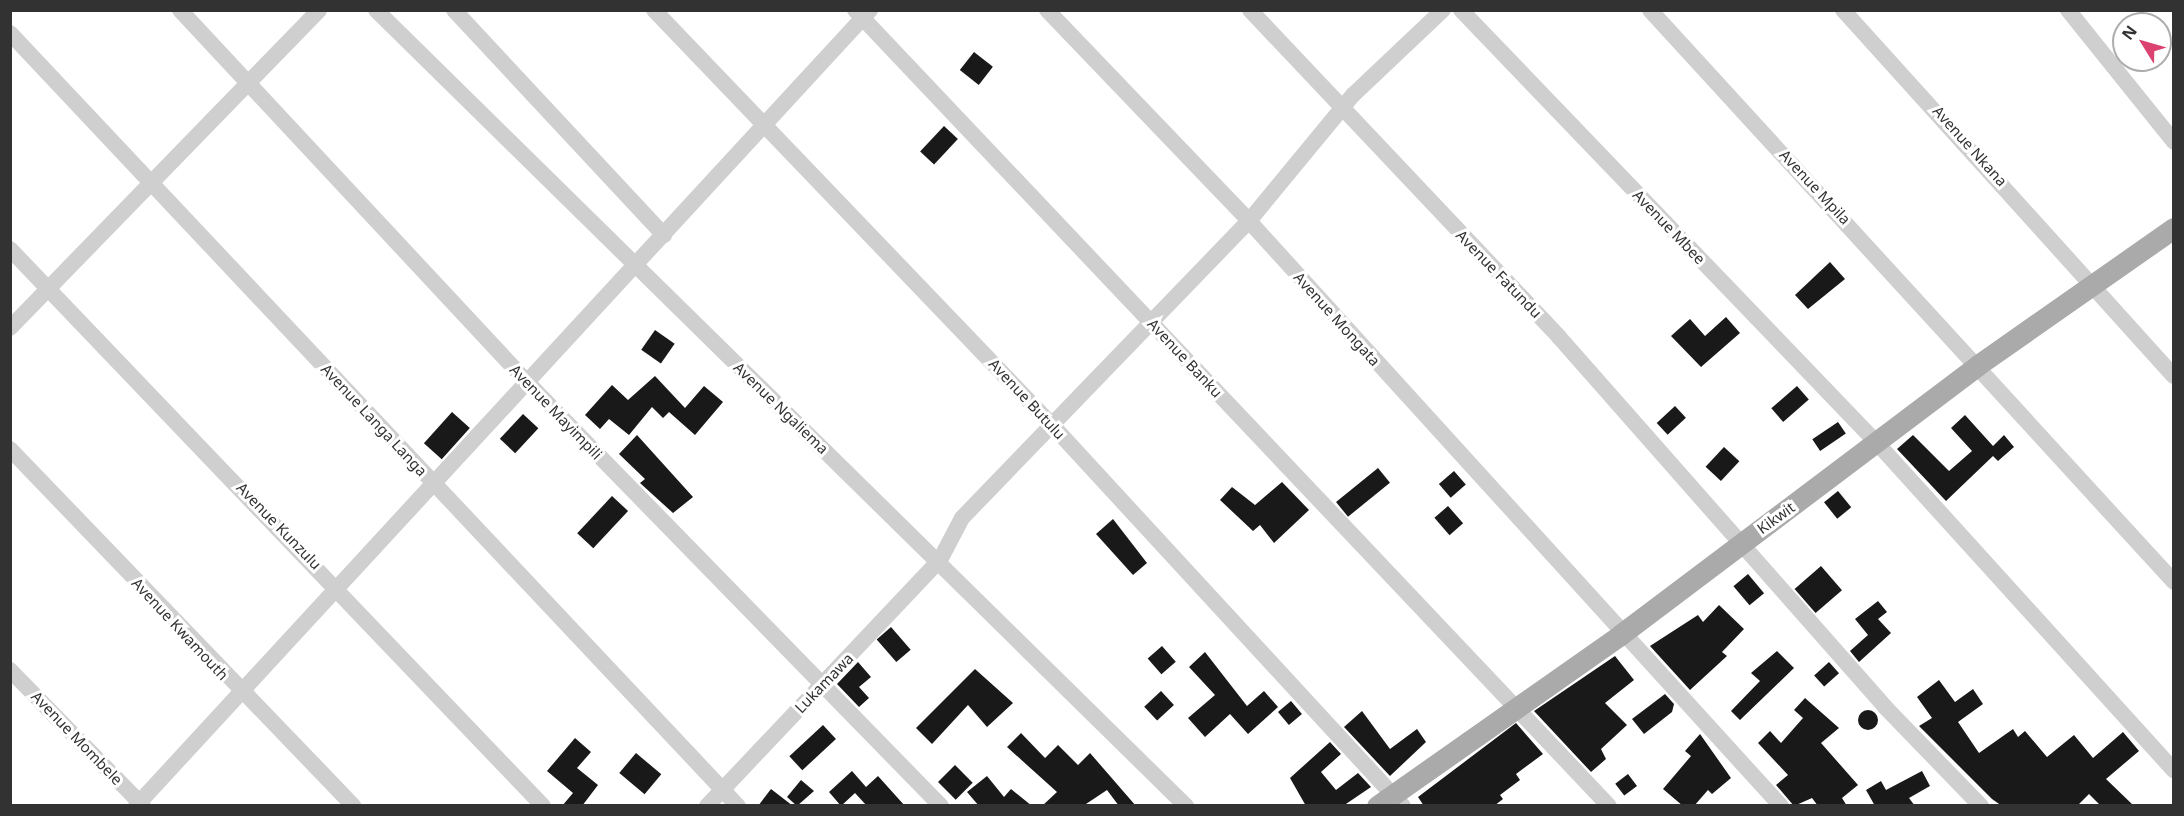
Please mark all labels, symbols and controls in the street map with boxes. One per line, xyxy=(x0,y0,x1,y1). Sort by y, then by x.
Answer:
north arrow xyxy=(2112,12,2172,72)
text: N xyxy=(2117,21,2142,44)
street label: Avenue Nkana xyxy=(1929,102,2011,190)
street label: Avenue Mpila xyxy=(1776,146,1854,228)
street label: Avenue Mbee xyxy=(1629,186,1709,268)
street label: Avenue Fatundu xyxy=(1453,226,1545,322)
street label: Avenue Mongata xyxy=(1290,268,1384,370)
street label: Avenue Banku xyxy=(1144,315,1226,401)
street label: Avenue Butulu xyxy=(985,355,1069,443)
street label: Avenue Ngaliema xyxy=(730,358,832,458)
street label: Avenue Langa Langa xyxy=(317,360,431,480)
street label: Avenue Mayimpili xyxy=(506,361,606,463)
street label: Avenue Kunzulu xyxy=(233,479,325,573)
street label: Kikwit xyxy=(1754,498,1798,538)
street label: Avenue Kwamouth xyxy=(128,574,232,684)
street label: Lukamawa xyxy=(791,649,857,717)
street label: Avenue Mombele xyxy=(28,687,126,789)

